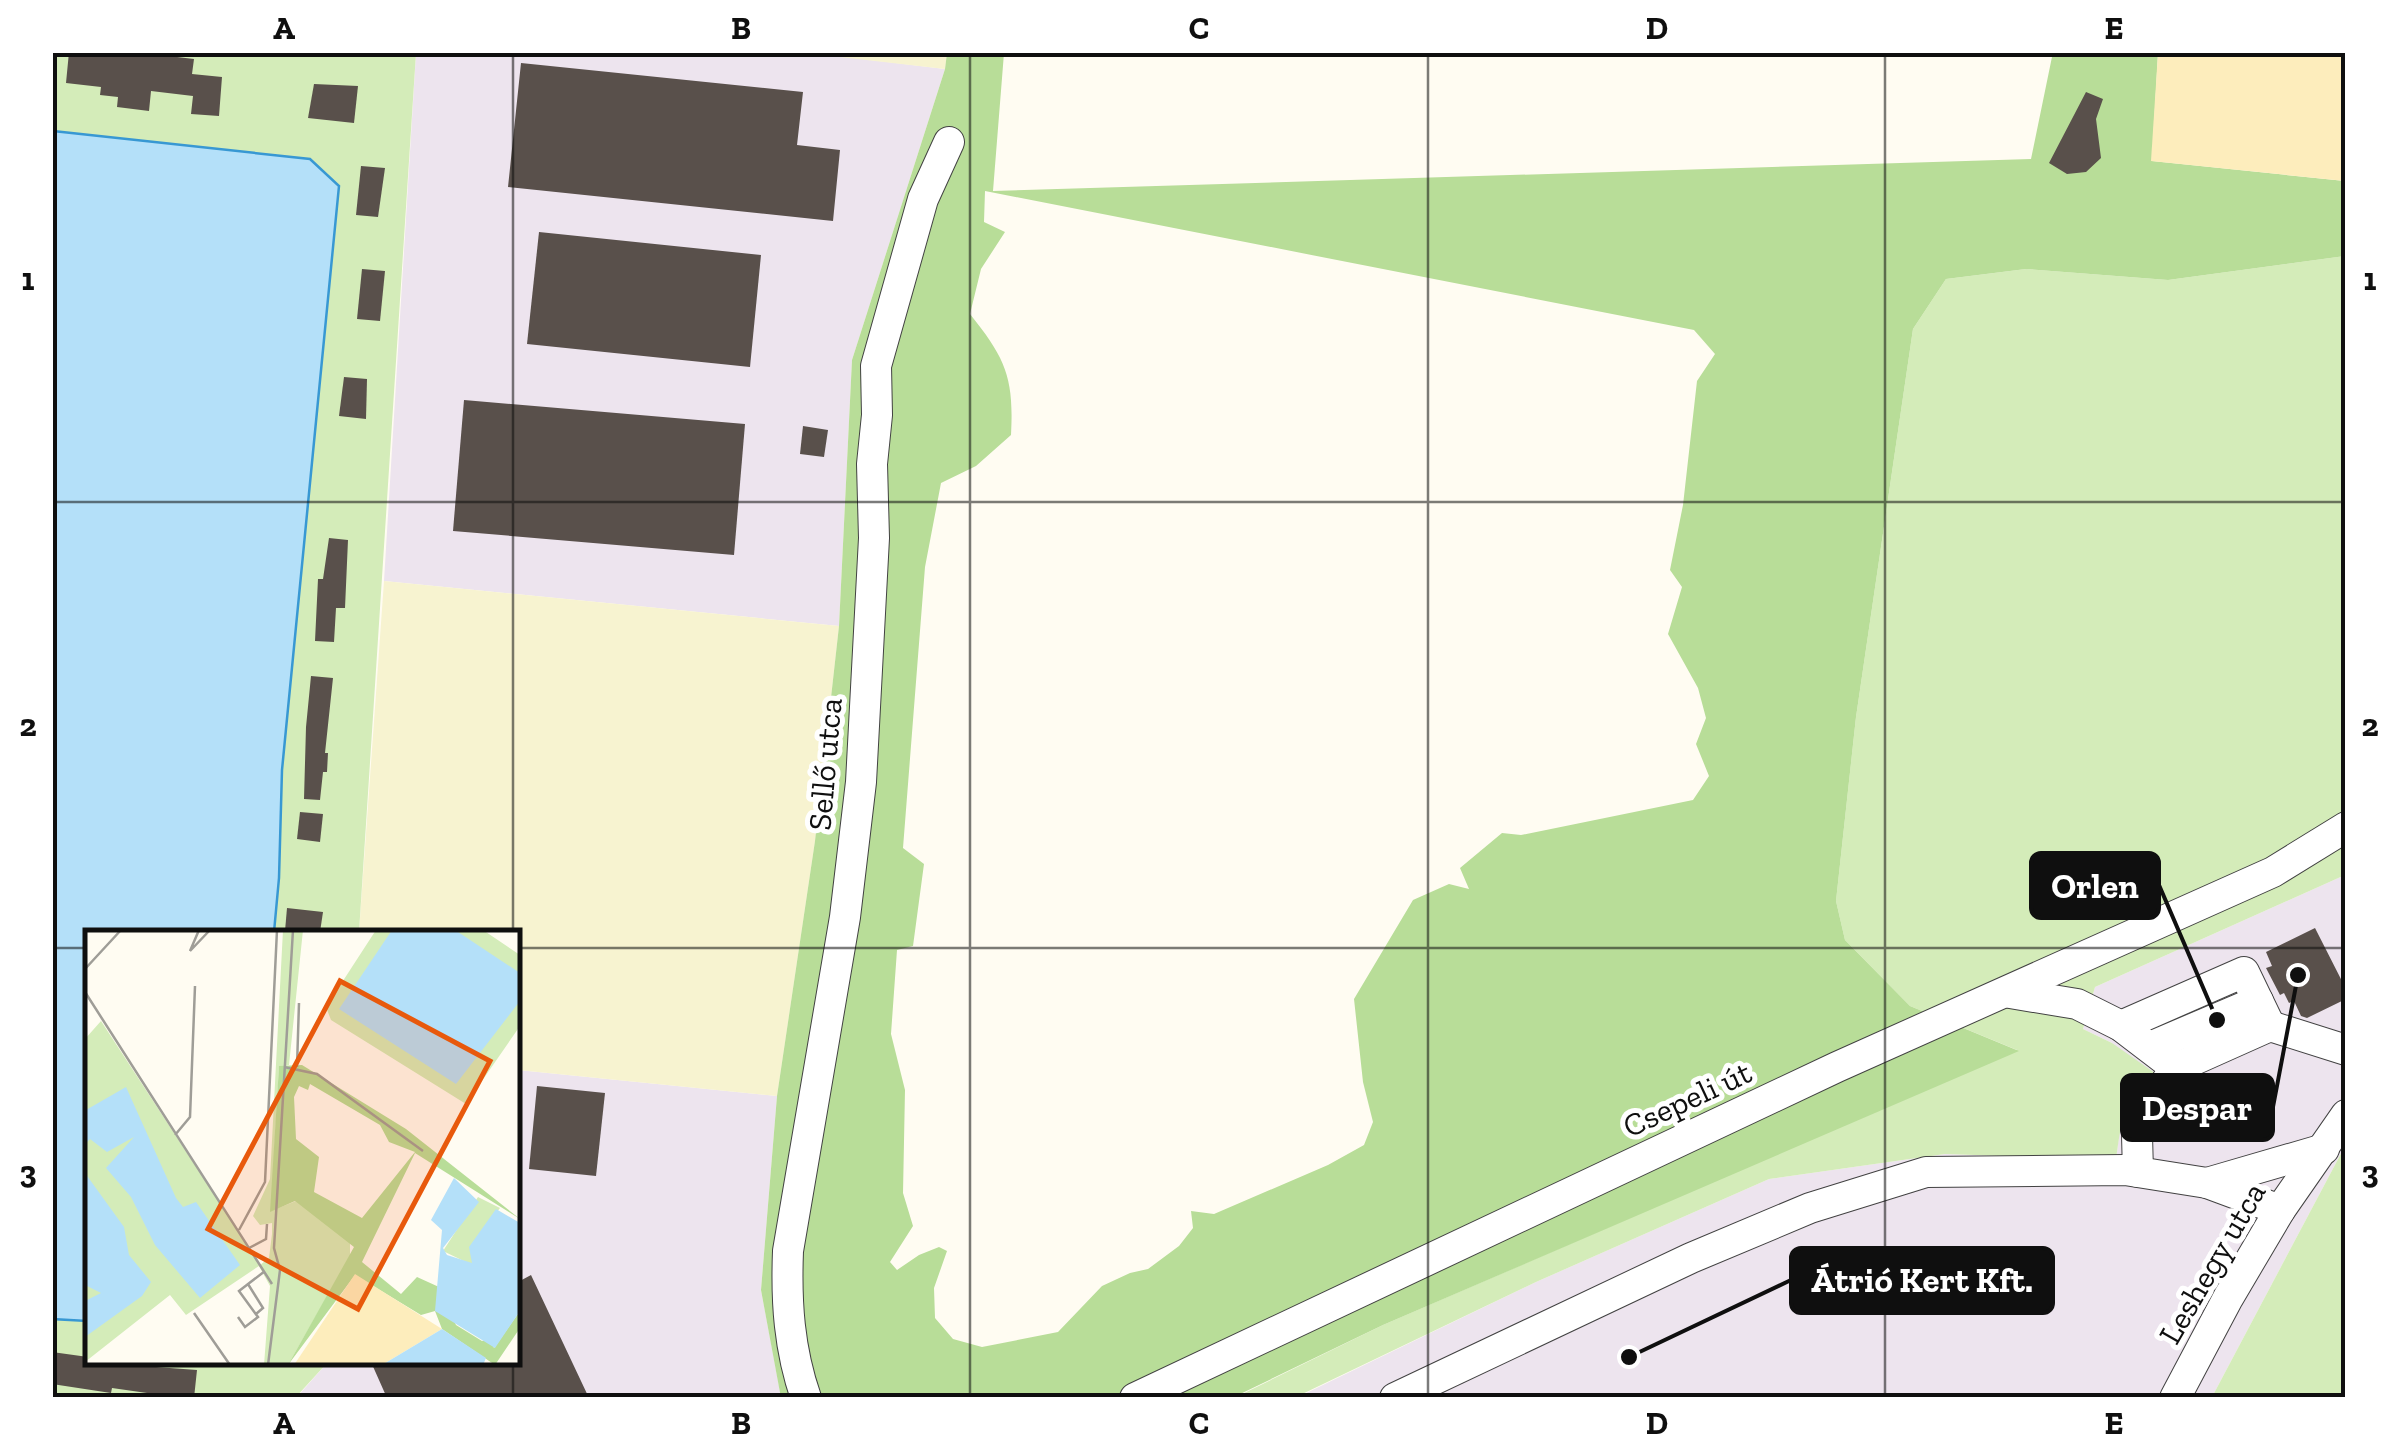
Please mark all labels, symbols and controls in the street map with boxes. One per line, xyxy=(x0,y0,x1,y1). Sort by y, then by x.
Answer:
text: A xyxy=(273,9,295,47)
text: B xyxy=(731,9,751,47)
text: C xyxy=(1189,9,1209,47)
text: D xyxy=(1646,9,1668,47)
text: E xyxy=(2105,9,2123,47)
text: 1 xyxy=(22,260,35,298)
text: 1 xyxy=(2364,260,2377,298)
street label: Sellő utca xyxy=(800,696,850,832)
text: 2 xyxy=(19,706,37,744)
text: 2 xyxy=(2361,706,2379,744)
callout: Orlen xyxy=(2031,853,2159,918)
text: Orlen xyxy=(2051,865,2139,907)
inset map xyxy=(85,930,520,1365)
street label: Csepeli út xyxy=(1617,1053,1757,1145)
callout: Despar xyxy=(2122,1075,2273,1140)
text: Despar xyxy=(2142,1087,2252,1129)
text: 3 xyxy=(19,1153,37,1191)
text: 3 xyxy=(2361,1153,2379,1191)
street label: Leshegy utca xyxy=(2151,1176,2273,1350)
callout: Átrió Kert Kft. xyxy=(1791,1248,2053,1313)
text: Átrió Kert Kft. xyxy=(1811,1259,2033,1301)
text: A xyxy=(273,1404,295,1442)
text: B xyxy=(731,1404,751,1442)
text: C xyxy=(1189,1404,1209,1442)
text: D xyxy=(1646,1404,1668,1442)
text: E xyxy=(2105,1404,2123,1442)

